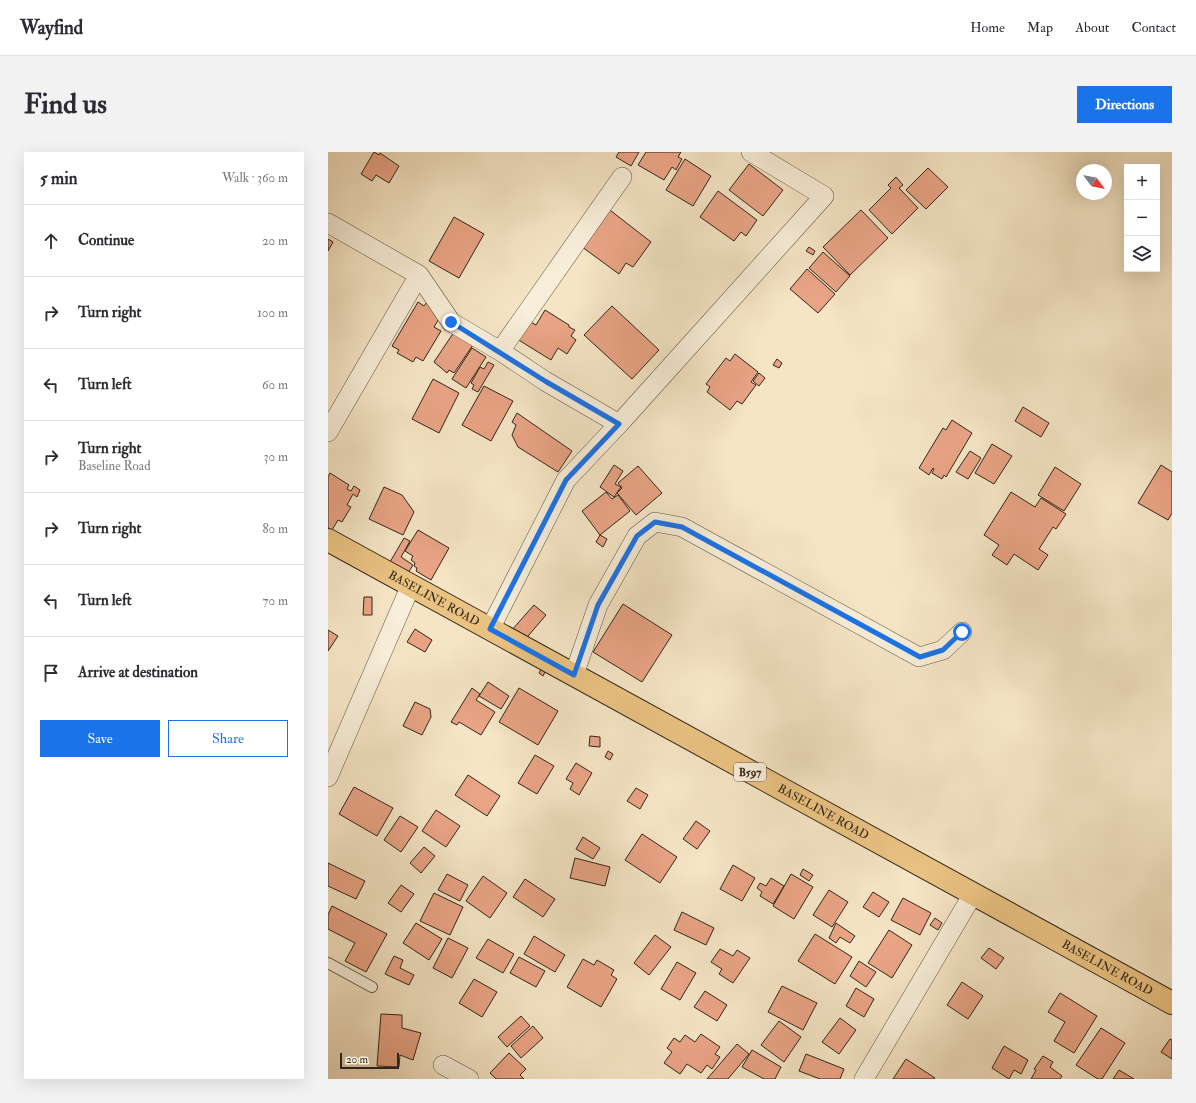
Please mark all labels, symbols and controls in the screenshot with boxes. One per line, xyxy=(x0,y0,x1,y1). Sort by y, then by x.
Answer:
text: Wayfind xyxy=(20,16,83,40)
text: Home xyxy=(970,19,1005,36)
text: Map xyxy=(1027,19,1053,36)
text: About xyxy=(1075,19,1109,36)
text: Contact xyxy=(1131,19,1176,36)
button: Directions xyxy=(1077,86,1172,123)
text: Find us xyxy=(24,87,107,122)
north arrow xyxy=(1076,164,1112,200)
map controls xyxy=(1124,164,1160,272)
button: + xyxy=(1124,164,1160,200)
text: 5 min xyxy=(40,168,78,189)
text: Walk · 360 m xyxy=(222,170,288,186)
button: − xyxy=(1124,200,1160,236)
icon: ahead xyxy=(40,230,62,252)
text: Continue xyxy=(78,231,134,250)
text: 20 m xyxy=(262,233,288,249)
button: layers xyxy=(1124,236,1160,272)
icon: right xyxy=(40,302,62,324)
text: Turn right xyxy=(78,303,141,322)
text: 100 m xyxy=(257,305,288,321)
route end xyxy=(442,313,460,331)
icon: left xyxy=(40,374,62,396)
text: Turn left xyxy=(78,375,132,394)
text: 60 m xyxy=(262,377,288,393)
text: Turn right xyxy=(78,439,141,458)
icon: right xyxy=(40,446,62,468)
text: 30 m xyxy=(264,449,288,465)
text: Baseline Road xyxy=(78,458,151,474)
icon: right xyxy=(40,518,62,540)
text: Turn right xyxy=(78,519,141,538)
text: 80 m xyxy=(262,521,288,537)
street label: BASELINE ROAD xyxy=(386,568,482,630)
icon: left xyxy=(40,590,62,612)
text: Turn left xyxy=(78,591,132,610)
text: 70 m xyxy=(263,593,288,609)
route start xyxy=(953,623,971,641)
icon: arrive xyxy=(40,662,62,684)
text: Arrive at destination xyxy=(78,663,198,682)
button: Save xyxy=(40,720,160,757)
button: Share xyxy=(168,720,288,757)
road number: B597 xyxy=(734,763,766,781)
street label: BASELINE ROAD xyxy=(775,781,872,843)
street label: BASELINE ROAD xyxy=(1059,937,1156,999)
scale bar xyxy=(340,1051,399,1070)
text: 20 m xyxy=(346,1053,368,1066)

